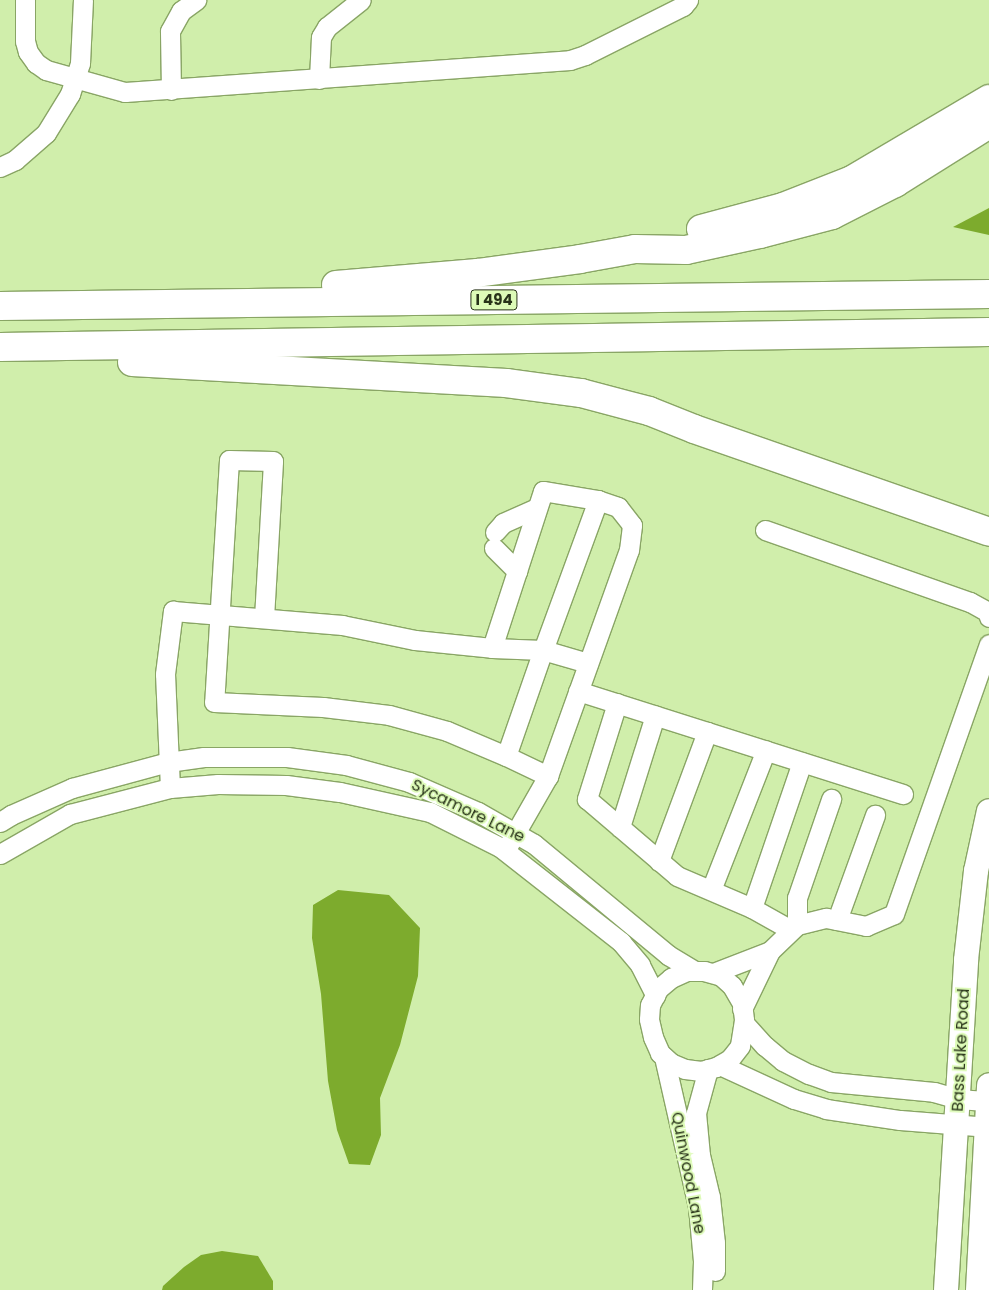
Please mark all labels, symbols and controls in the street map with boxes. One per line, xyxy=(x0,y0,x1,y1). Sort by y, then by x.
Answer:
road number: I 494 xyxy=(470,288,518,312)
street label: Sycamore Lane xyxy=(408,775,528,847)
street label: Bass Lake Road xyxy=(948,988,974,1112)
street label: Quinwood Lane xyxy=(667,1111,709,1235)

